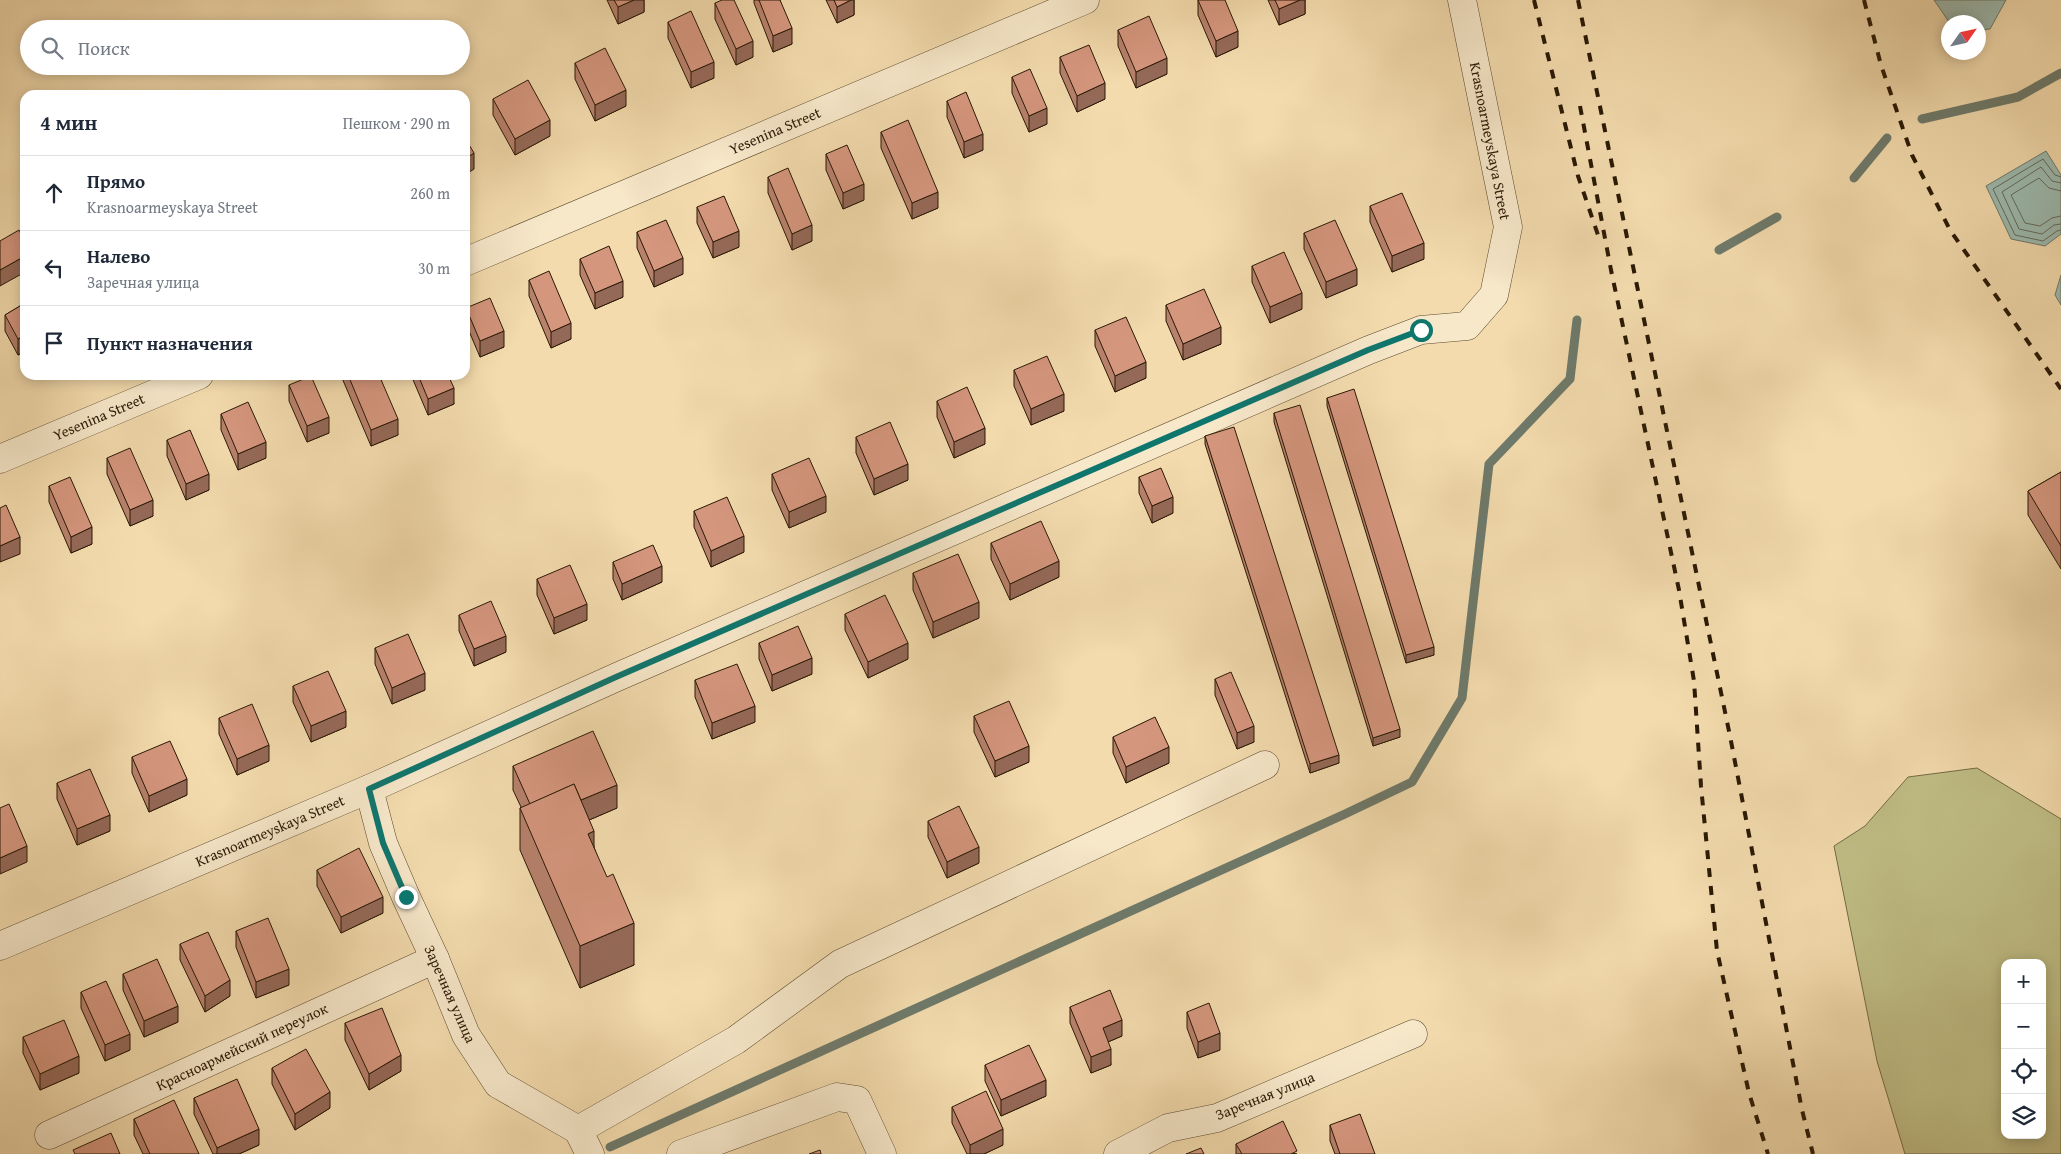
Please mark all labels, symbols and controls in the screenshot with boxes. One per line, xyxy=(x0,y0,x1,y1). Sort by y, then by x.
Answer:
north arrow xyxy=(1941,15,1986,60)
search box xyxy=(20,20,470,75)
icon: search xyxy=(38,34,66,62)
text: Поиск xyxy=(78,34,130,62)
street label: Krasnoarmeyskaya Street xyxy=(1465,60,1516,222)
street label: Yesenina Street xyxy=(726,102,824,159)
text: 4 мин xyxy=(40,107,97,138)
text: Пешком · 290 m xyxy=(343,111,450,135)
text: Прямо xyxy=(87,167,145,195)
icon: ahead xyxy=(40,179,68,207)
text: 260 m xyxy=(410,181,450,205)
text: Krasnoarmeyskaya Street xyxy=(87,195,258,219)
text: Налево xyxy=(87,242,150,270)
icon: left xyxy=(40,254,68,282)
text: 30 m xyxy=(418,256,450,280)
text: Заречная улица xyxy=(87,270,199,294)
route start xyxy=(1410,319,1433,342)
icon: arrive xyxy=(40,329,68,357)
text: Пункт назначения xyxy=(87,329,253,357)
street label: Yesenina Street xyxy=(50,388,148,445)
street label: Krasnoarmeyskaya Street xyxy=(192,789,348,872)
route end xyxy=(395,886,418,909)
street label: Заречная улица xyxy=(419,941,482,1047)
map controls xyxy=(2001,959,2046,1139)
button: + xyxy=(2001,959,2046,1004)
street label: Красноармейский переулок xyxy=(153,997,331,1096)
button: − xyxy=(2001,1004,2046,1049)
button: locate xyxy=(2001,1049,2046,1094)
street label: Заречная улица xyxy=(1212,1066,1318,1125)
button: layers xyxy=(2001,1094,2046,1139)

